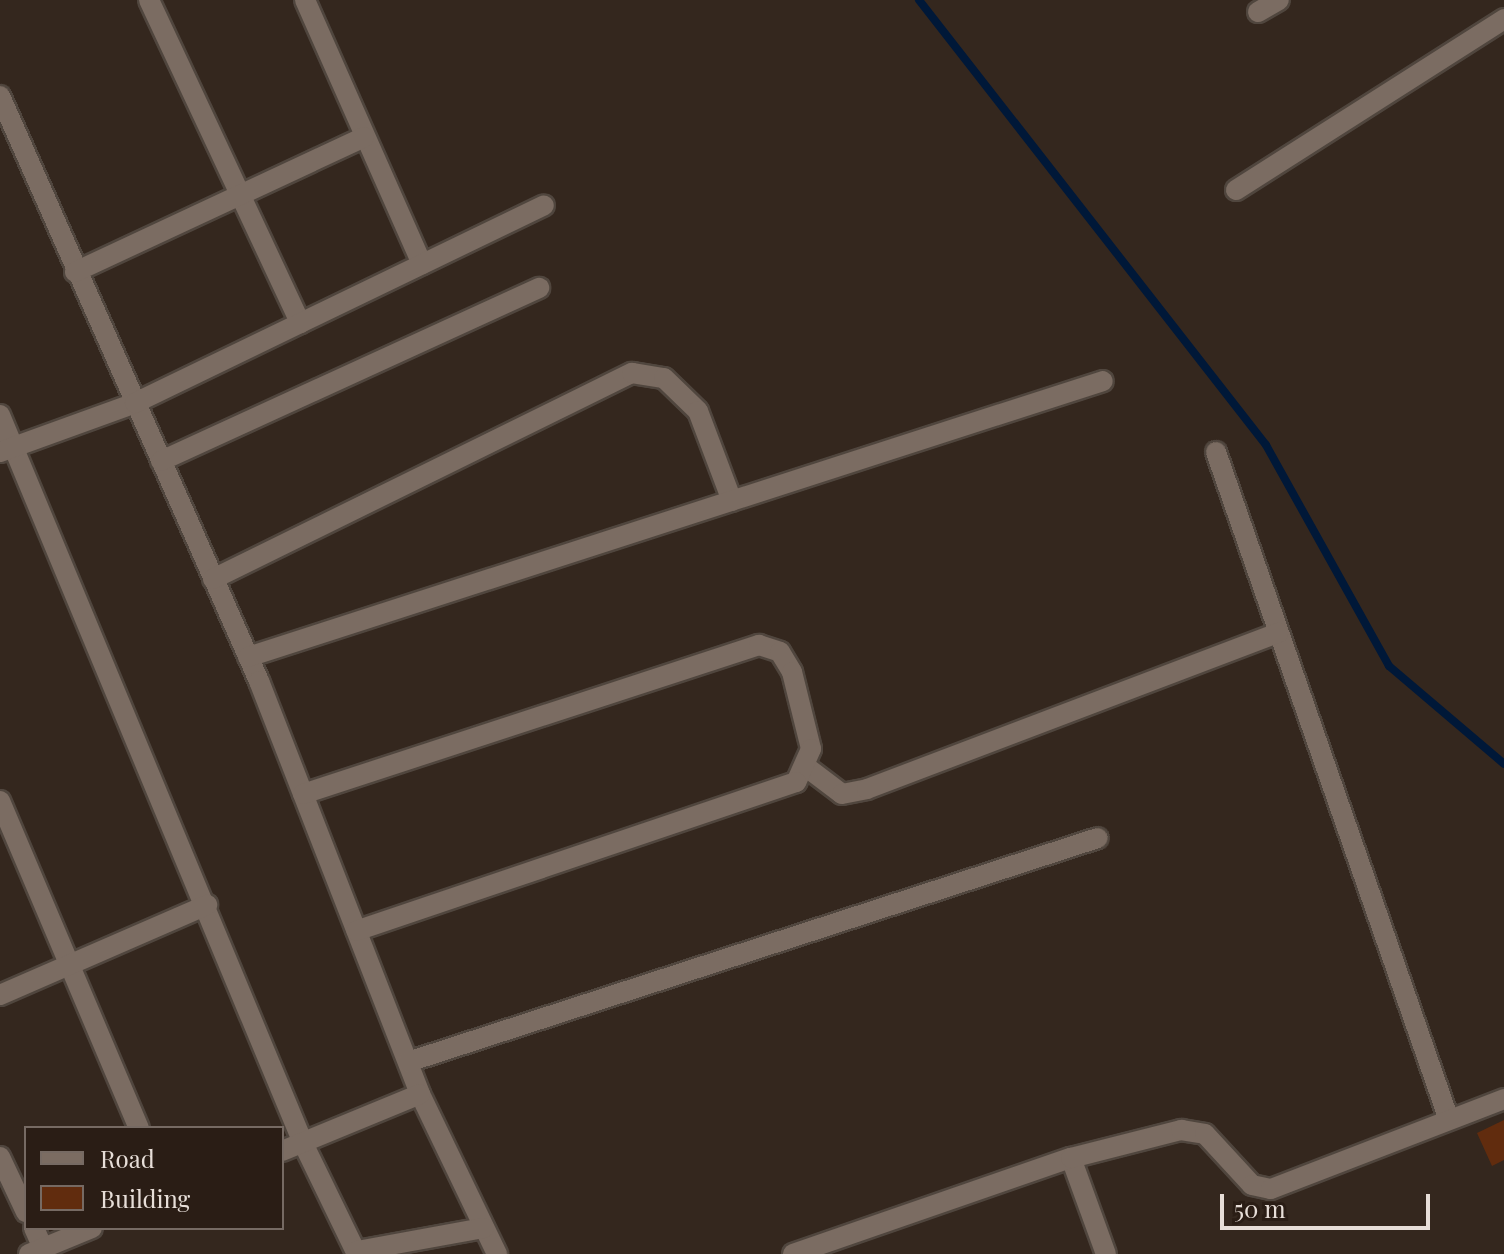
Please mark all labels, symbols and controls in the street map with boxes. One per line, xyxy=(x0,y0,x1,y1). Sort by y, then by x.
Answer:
legend xyxy=(24,1126,284,1230)
text: Road xyxy=(100,1142,155,1174)
scale bar xyxy=(1224,1178,1434,1228)
text: Building xyxy=(100,1182,190,1214)
text: 50 m xyxy=(1234,1192,1286,1224)

